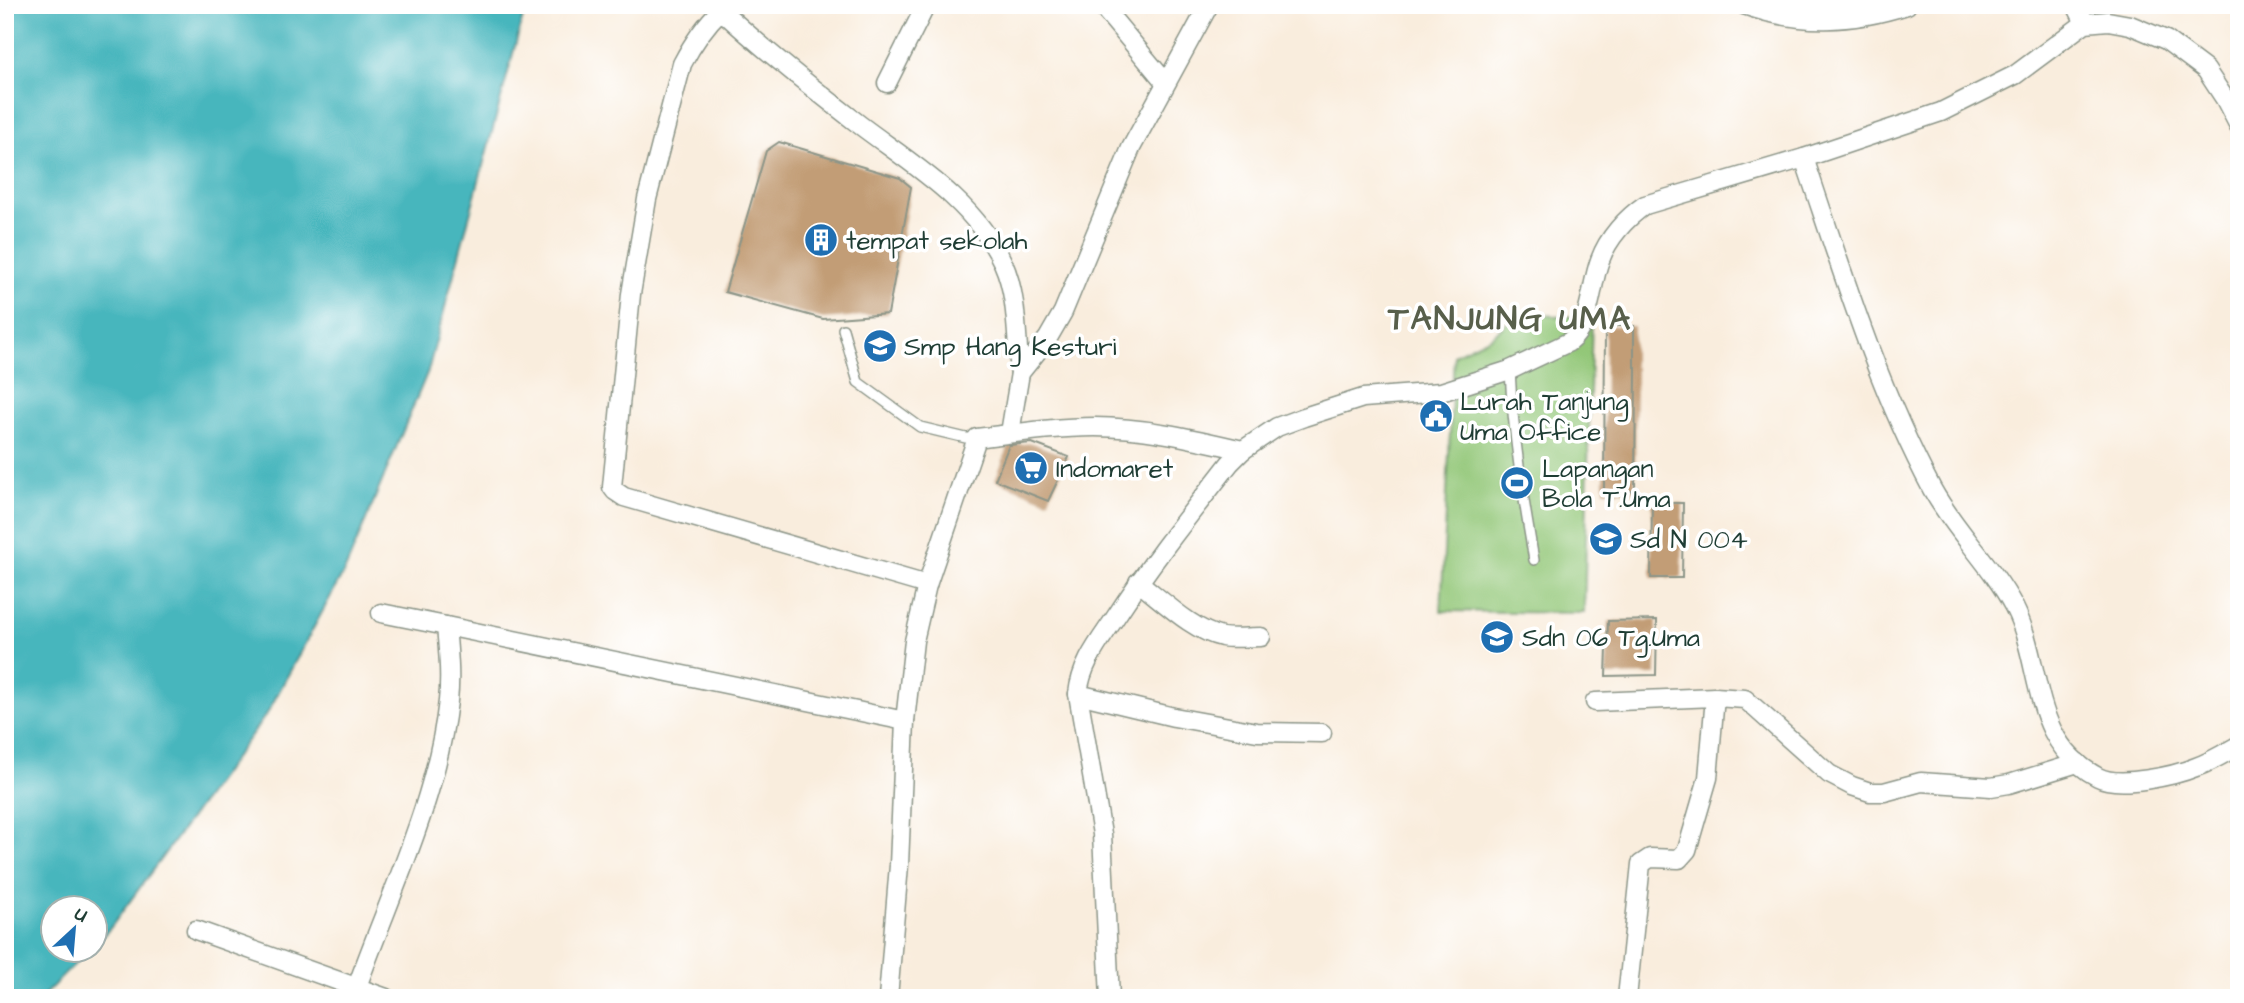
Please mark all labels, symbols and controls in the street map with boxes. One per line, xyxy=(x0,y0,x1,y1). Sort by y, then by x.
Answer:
building icon: tempat sekolah xyxy=(802,221,840,259)
place label: tempat sekolah xyxy=(846,223,1027,259)
district label: TANJUNG UMA xyxy=(1387,296,1632,342)
school or university icon: Smp Hang Kesturi xyxy=(861,327,899,365)
place label: Smp Hang Kesturi xyxy=(904,329,1117,367)
place label: Lurah Tanjung Uma Office xyxy=(1460,384,1629,450)
public building icon: Lurah Tanjung Uma Office xyxy=(1417,397,1455,435)
supermarket icon: Indomaret xyxy=(1012,449,1050,487)
place label: Indomaret xyxy=(1056,451,1174,487)
place label: Lapangan Bola T.Uma xyxy=(1542,451,1671,517)
sports icon: Lapangan Bola T.Uma xyxy=(1498,464,1536,502)
school or university icon: Sd N 004 xyxy=(1587,520,1625,558)
place label: Sd N 004 xyxy=(1630,522,1748,558)
school or university icon: Sdn 06 Tg.Uma xyxy=(1478,618,1516,656)
place label: Sdn 06 Tg.Uma xyxy=(1522,620,1700,658)
north arrow xyxy=(38,894,108,964)
text: U xyxy=(70,901,92,930)

